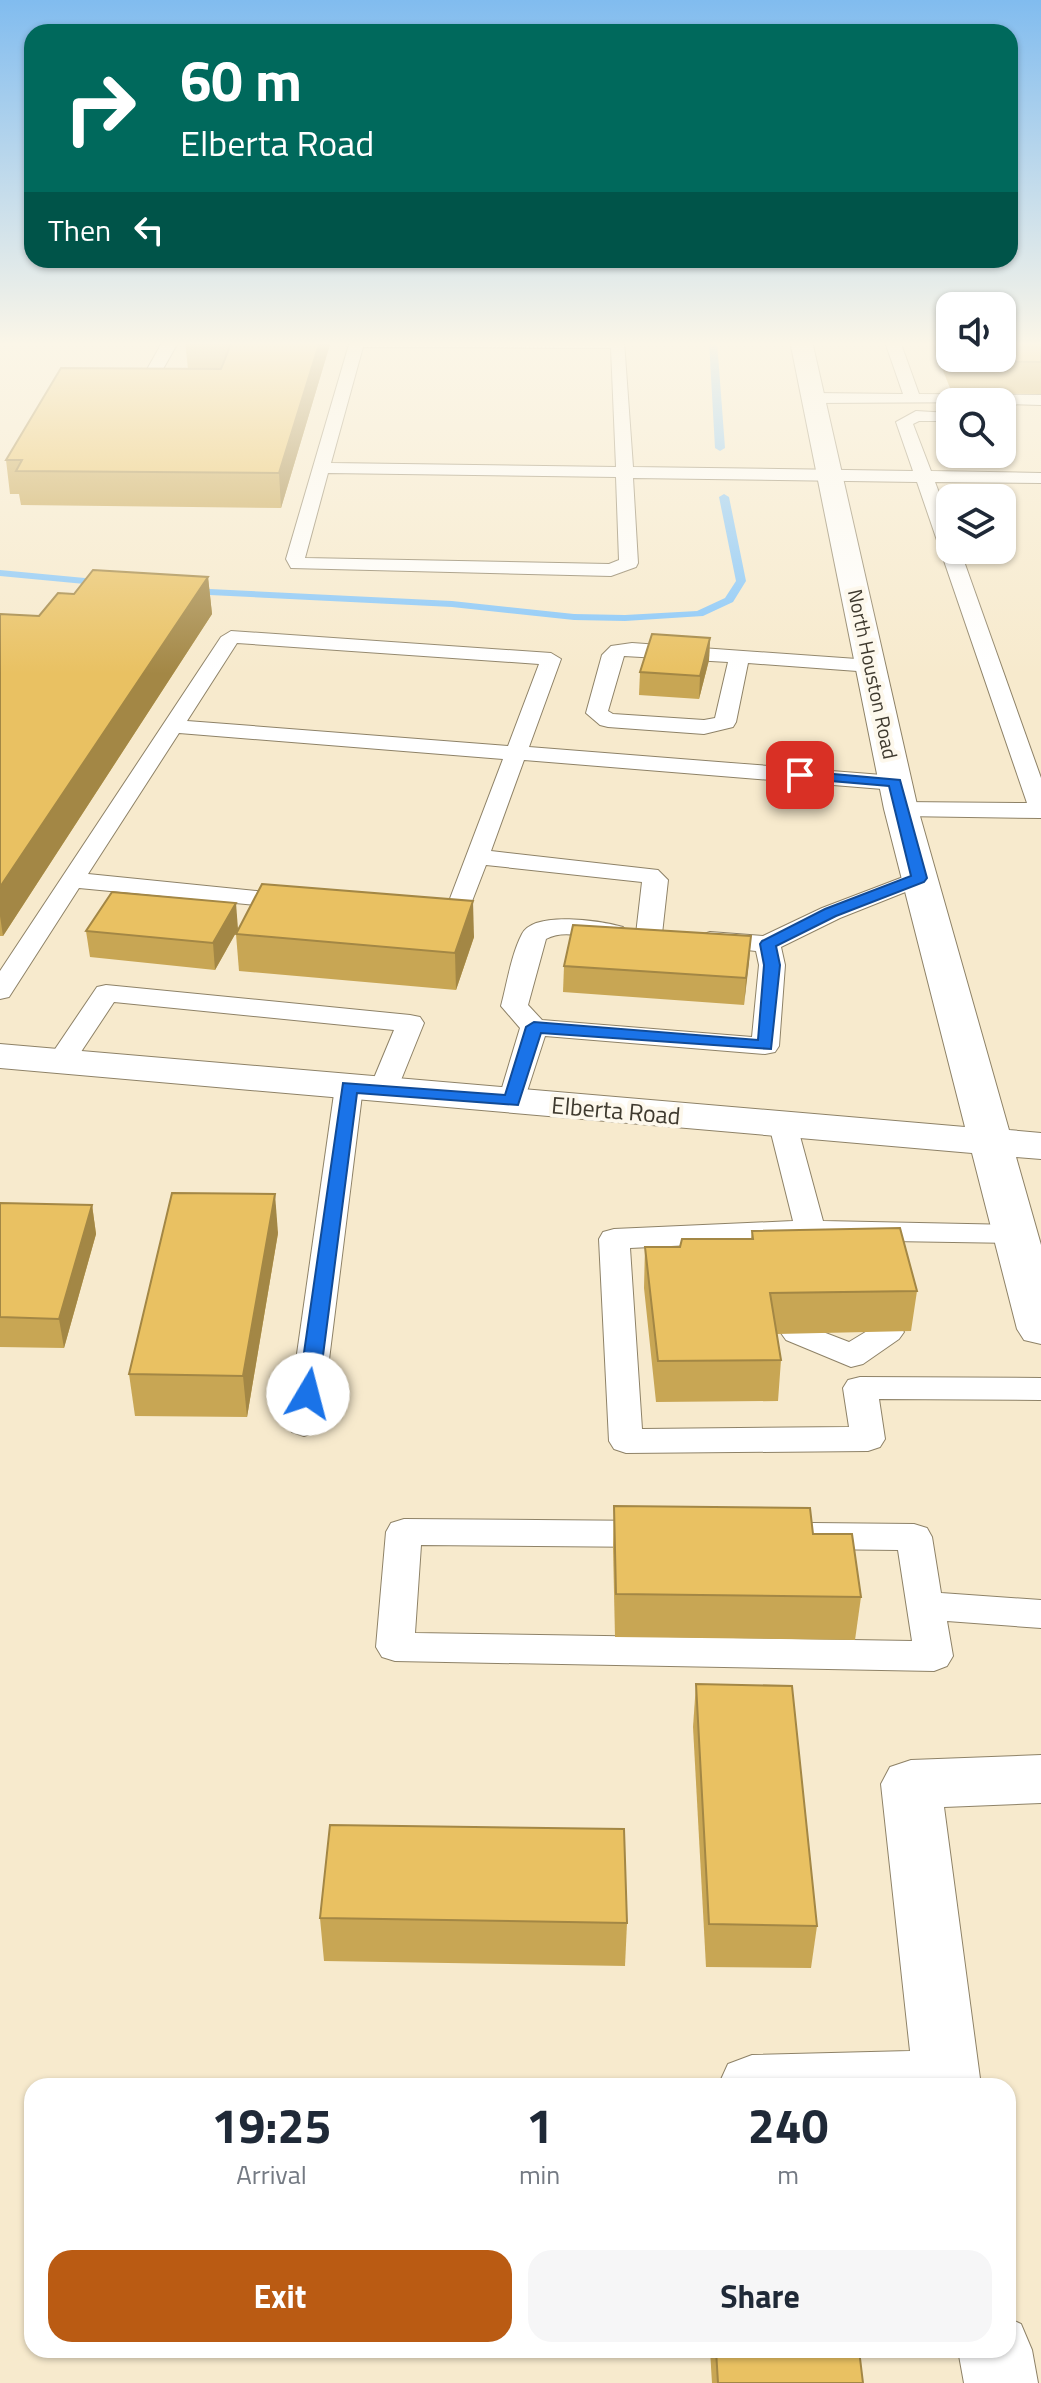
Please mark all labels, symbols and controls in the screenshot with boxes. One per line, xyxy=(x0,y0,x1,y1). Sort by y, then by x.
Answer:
text: 60 m xyxy=(180,38,302,123)
icon: right xyxy=(48,56,152,160)
text: Elberta Road xyxy=(180,115,374,170)
text: Then xyxy=(48,207,111,253)
icon: left xyxy=(127,208,171,252)
map controls xyxy=(936,292,1016,564)
button: sound xyxy=(936,292,1016,372)
button: search xyxy=(936,388,1016,468)
button: layers xyxy=(936,484,1016,564)
street label: North Houston Road xyxy=(840,586,906,762)
pin xyxy=(766,741,834,809)
icon: arrive xyxy=(778,753,822,797)
street label: Elberta Road xyxy=(550,1086,682,1134)
position arrow xyxy=(266,1352,350,1436)
text: 19:25 xyxy=(212,2089,331,2162)
text: 1 xyxy=(526,2089,553,2162)
text: 240 xyxy=(748,2089,828,2162)
text: Arrival xyxy=(236,2155,307,2194)
text: min xyxy=(519,2155,560,2194)
text: m xyxy=(777,2155,799,2194)
button: Exit xyxy=(48,2250,512,2342)
button: Share xyxy=(528,2250,992,2342)

